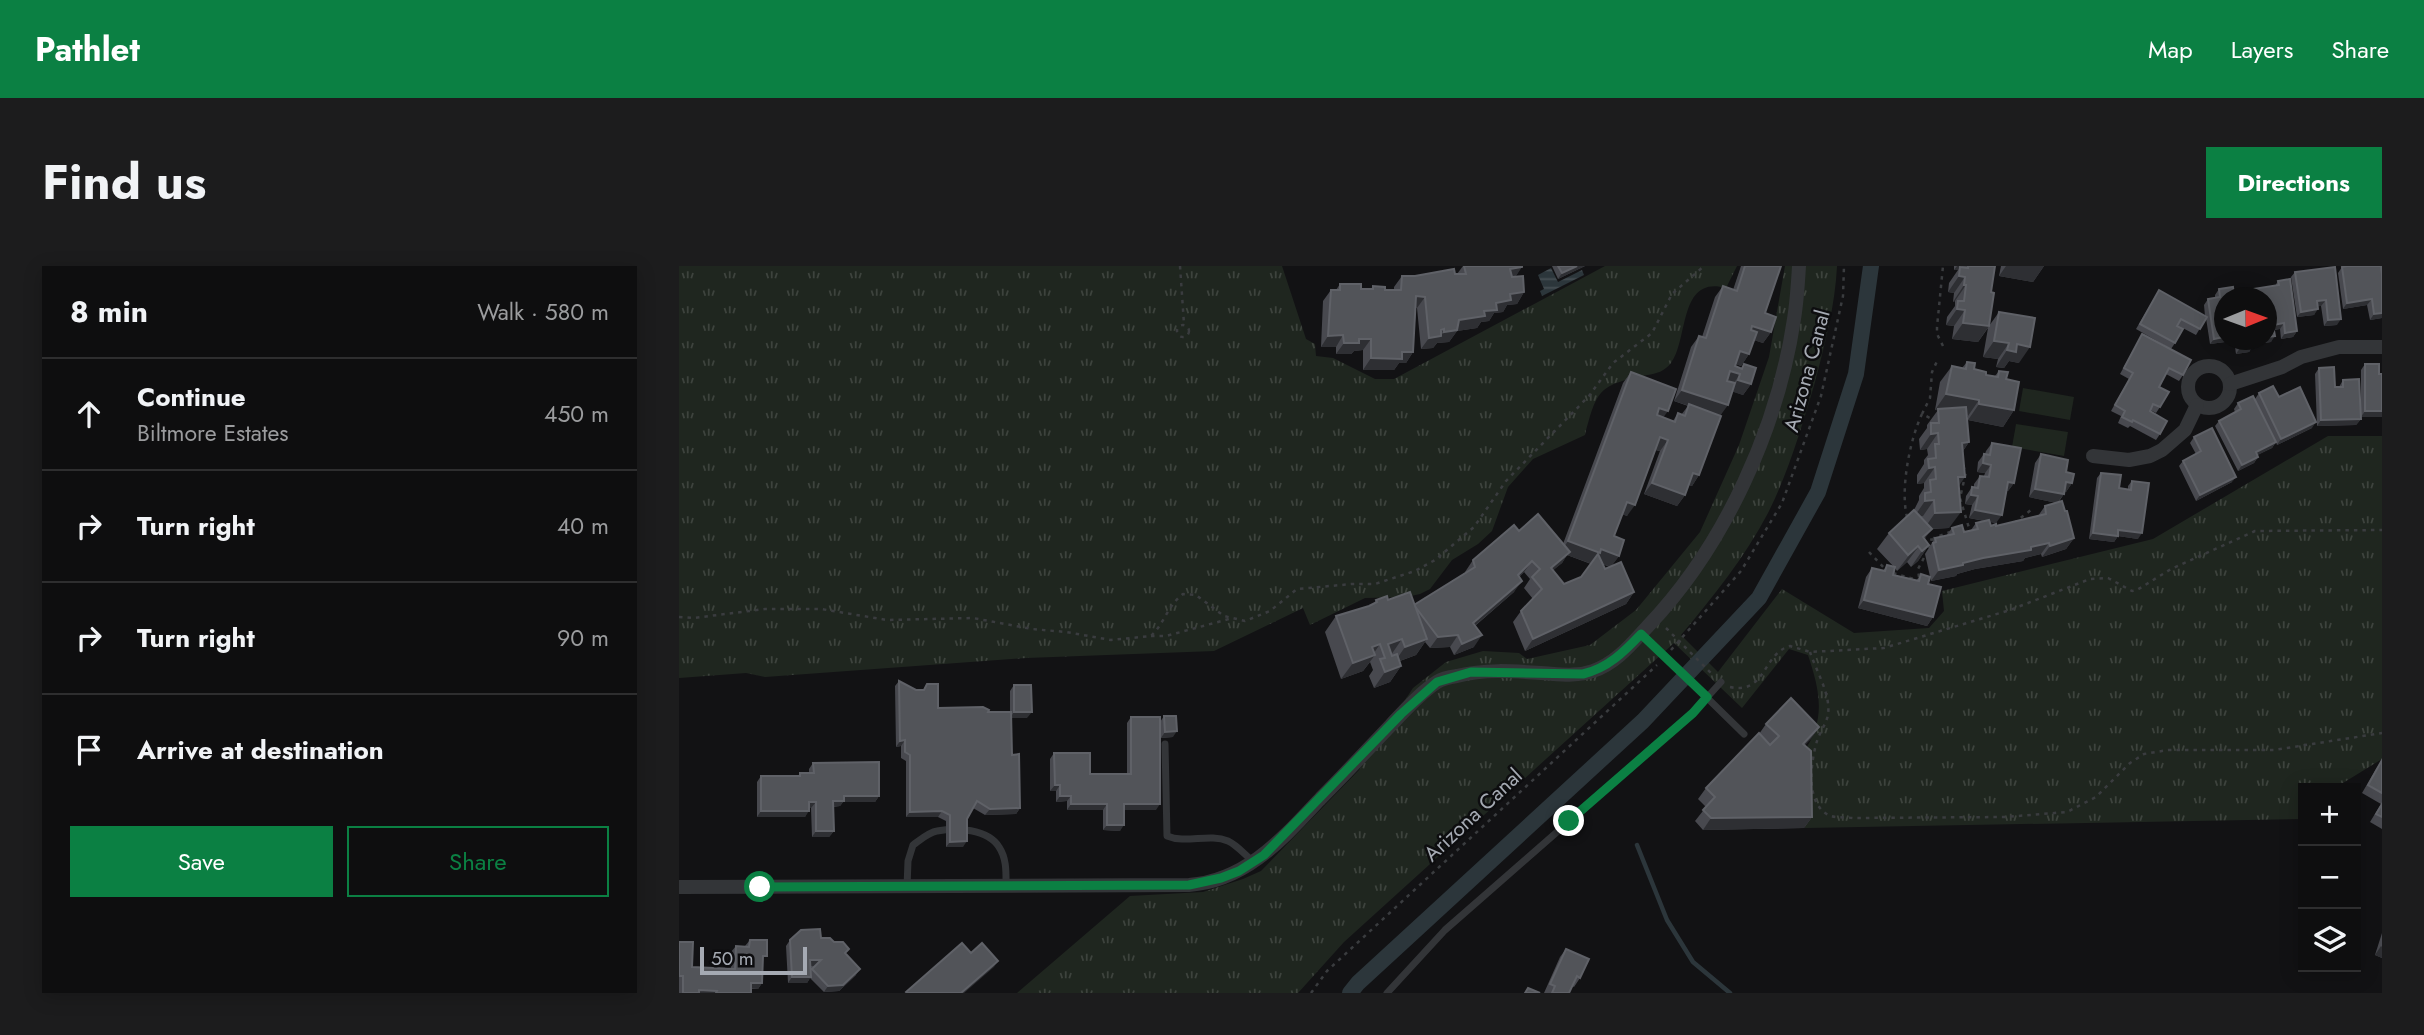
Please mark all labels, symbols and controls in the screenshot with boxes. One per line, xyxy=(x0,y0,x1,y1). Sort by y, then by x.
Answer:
text: Pathlet xyxy=(35,26,140,73)
text: Map xyxy=(2148,32,2193,67)
text: Layers xyxy=(2231,32,2293,67)
text: Share xyxy=(2331,32,2389,67)
text: Find us xyxy=(42,147,206,217)
button: Directions xyxy=(2206,147,2382,218)
north arrow xyxy=(2214,287,2277,350)
text: 8 min xyxy=(70,290,148,333)
text: Walk · 580 m xyxy=(477,295,609,329)
street label: Arizona Canal xyxy=(1776,307,1838,435)
text: Continue xyxy=(137,378,246,416)
icon: ahead xyxy=(70,395,108,433)
text: 450 m xyxy=(544,397,609,431)
text: Biltmore Estates xyxy=(137,416,289,450)
icon: right xyxy=(70,507,108,545)
text: Turn right xyxy=(137,507,255,545)
text: 40 m xyxy=(557,509,609,543)
icon: right xyxy=(70,619,108,657)
text: Turn right xyxy=(137,619,255,657)
text: 90 m xyxy=(557,621,609,655)
icon: arrive xyxy=(70,731,108,769)
text: Arrive at destination xyxy=(137,731,384,769)
street label: Arizona Canal xyxy=(1417,761,1529,869)
map controls xyxy=(2298,783,2361,972)
button: + xyxy=(2298,783,2361,846)
route end xyxy=(1553,805,1584,836)
button: Save xyxy=(70,826,333,897)
button: Share xyxy=(347,826,609,897)
button: − xyxy=(2298,846,2361,909)
route start xyxy=(744,871,775,902)
button: layers xyxy=(2298,909,2361,972)
scale bar xyxy=(700,944,807,976)
text: 50 m xyxy=(711,945,754,972)

